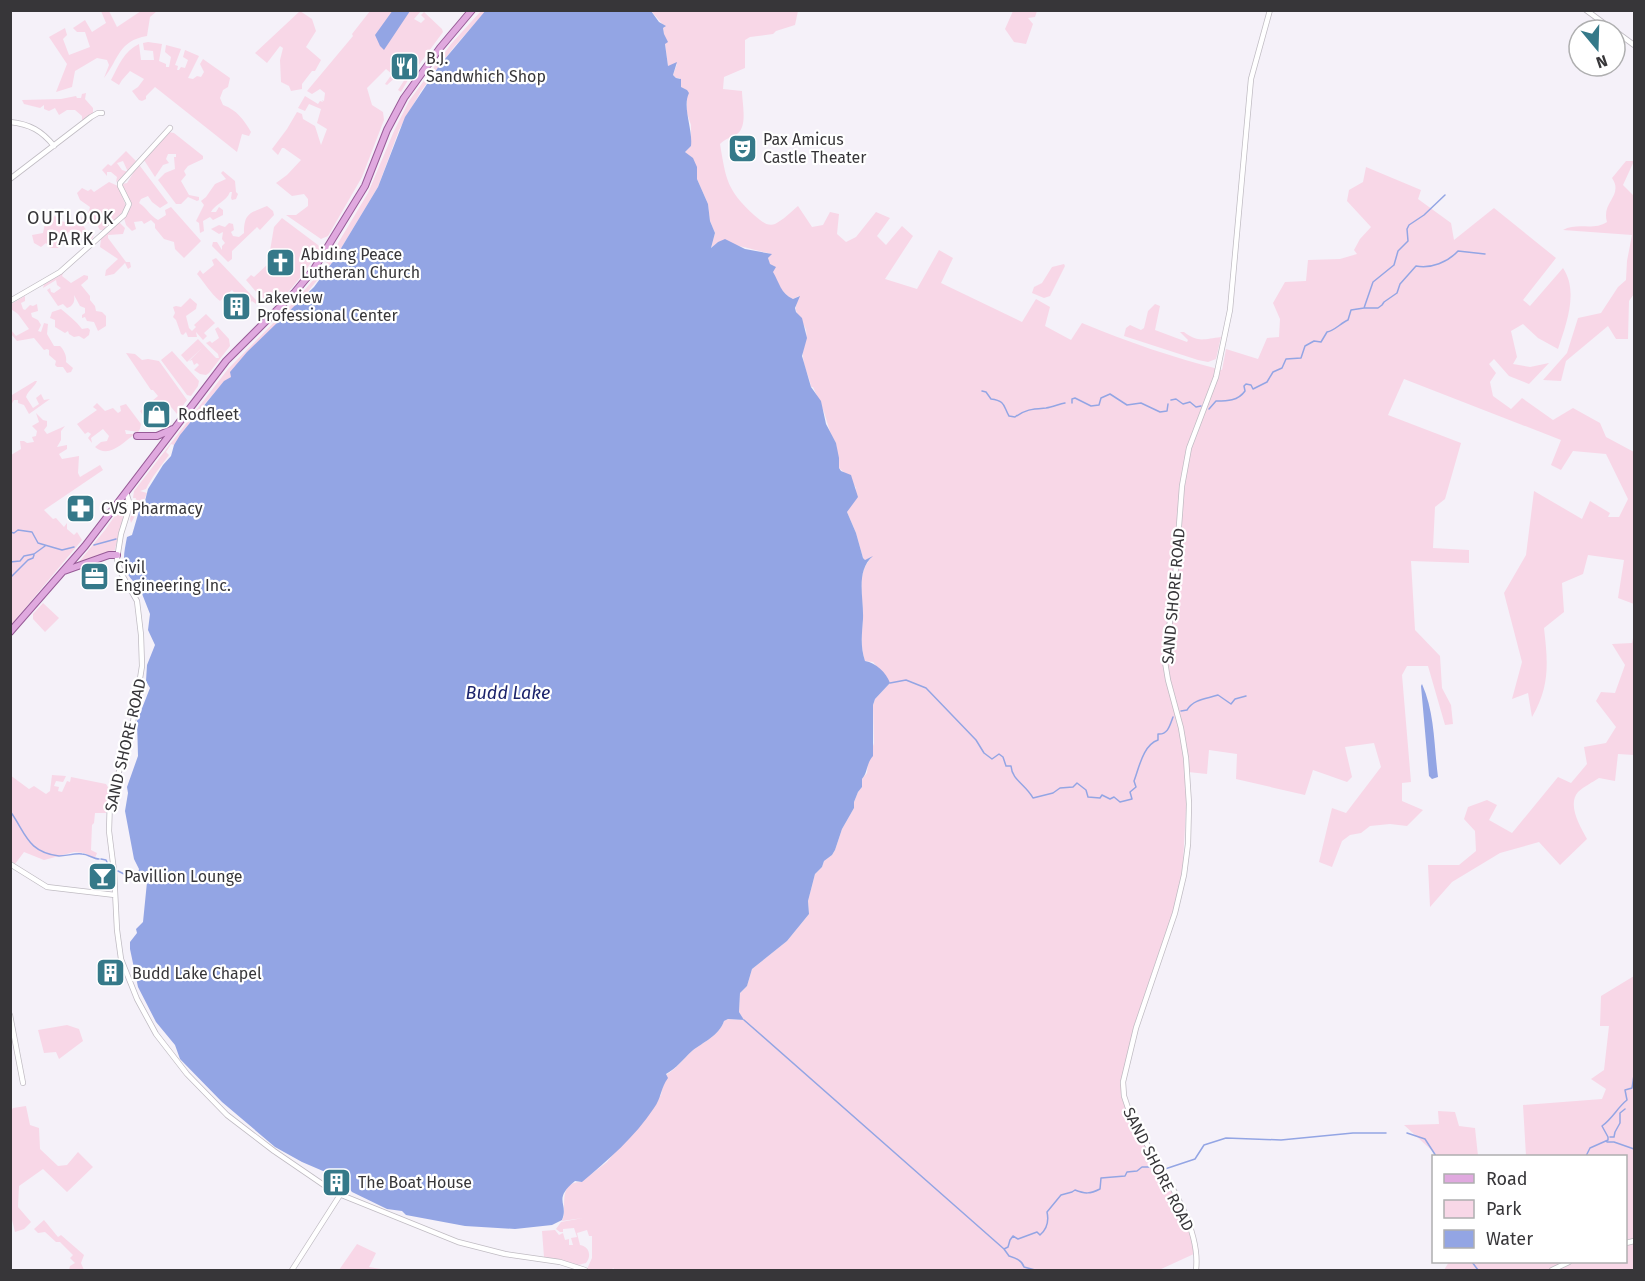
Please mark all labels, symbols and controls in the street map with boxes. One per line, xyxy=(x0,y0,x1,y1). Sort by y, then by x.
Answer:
north arrow xyxy=(1567,18,1627,78)
place label: B.J. Sandwhich Shop xyxy=(426,49,546,86)
restaurant icon: B.J. Sandwhich Shop xyxy=(389,51,421,83)
text: N xyxy=(1594,51,1610,72)
place label: Pax Amicus Castle Theater xyxy=(763,130,867,167)
theatre icon: Pax Amicus Castle Theater xyxy=(726,132,758,164)
district label: OUTLOOK PARK xyxy=(27,207,115,250)
place label: Abiding Peace Lutheran Church xyxy=(301,245,420,282)
church icon: Abiding Peace Lutheran Church xyxy=(264,247,296,279)
place label: Lakeview Professional Center xyxy=(257,288,398,325)
building icon: Lakeview Professional Center xyxy=(220,290,252,322)
shop icon: Rodfleet xyxy=(141,398,173,430)
place label: Rodfleet xyxy=(178,405,239,424)
pharmacy icon: CVS Pharmacy xyxy=(64,492,96,524)
place label: CVS Pharmacy xyxy=(101,499,203,518)
street label: SAND SHORE ROAD xyxy=(1158,527,1189,665)
place label: Civil Engineering Inc. xyxy=(115,558,231,595)
office icon: Civil Engineering Inc. xyxy=(78,560,110,592)
street label: SAND SHORE ROAD xyxy=(101,677,150,814)
water label: Budd Lake xyxy=(466,682,550,704)
bar icon: Pavillion Lounge xyxy=(87,860,119,892)
place label: Pavillion Lounge xyxy=(124,867,243,886)
building icon: Budd Lake Chapel xyxy=(95,957,127,989)
place label: Budd Lake Chapel xyxy=(132,964,262,983)
street label: SAND SHORE ROAD xyxy=(1119,1104,1198,1234)
legend xyxy=(1432,1155,1627,1263)
building icon: The Boat House xyxy=(321,1166,353,1198)
text: Road xyxy=(1486,1168,1528,1190)
place label: The Boat House xyxy=(358,1173,472,1192)
text: Park xyxy=(1486,1198,1522,1220)
text: Water xyxy=(1486,1228,1533,1250)

